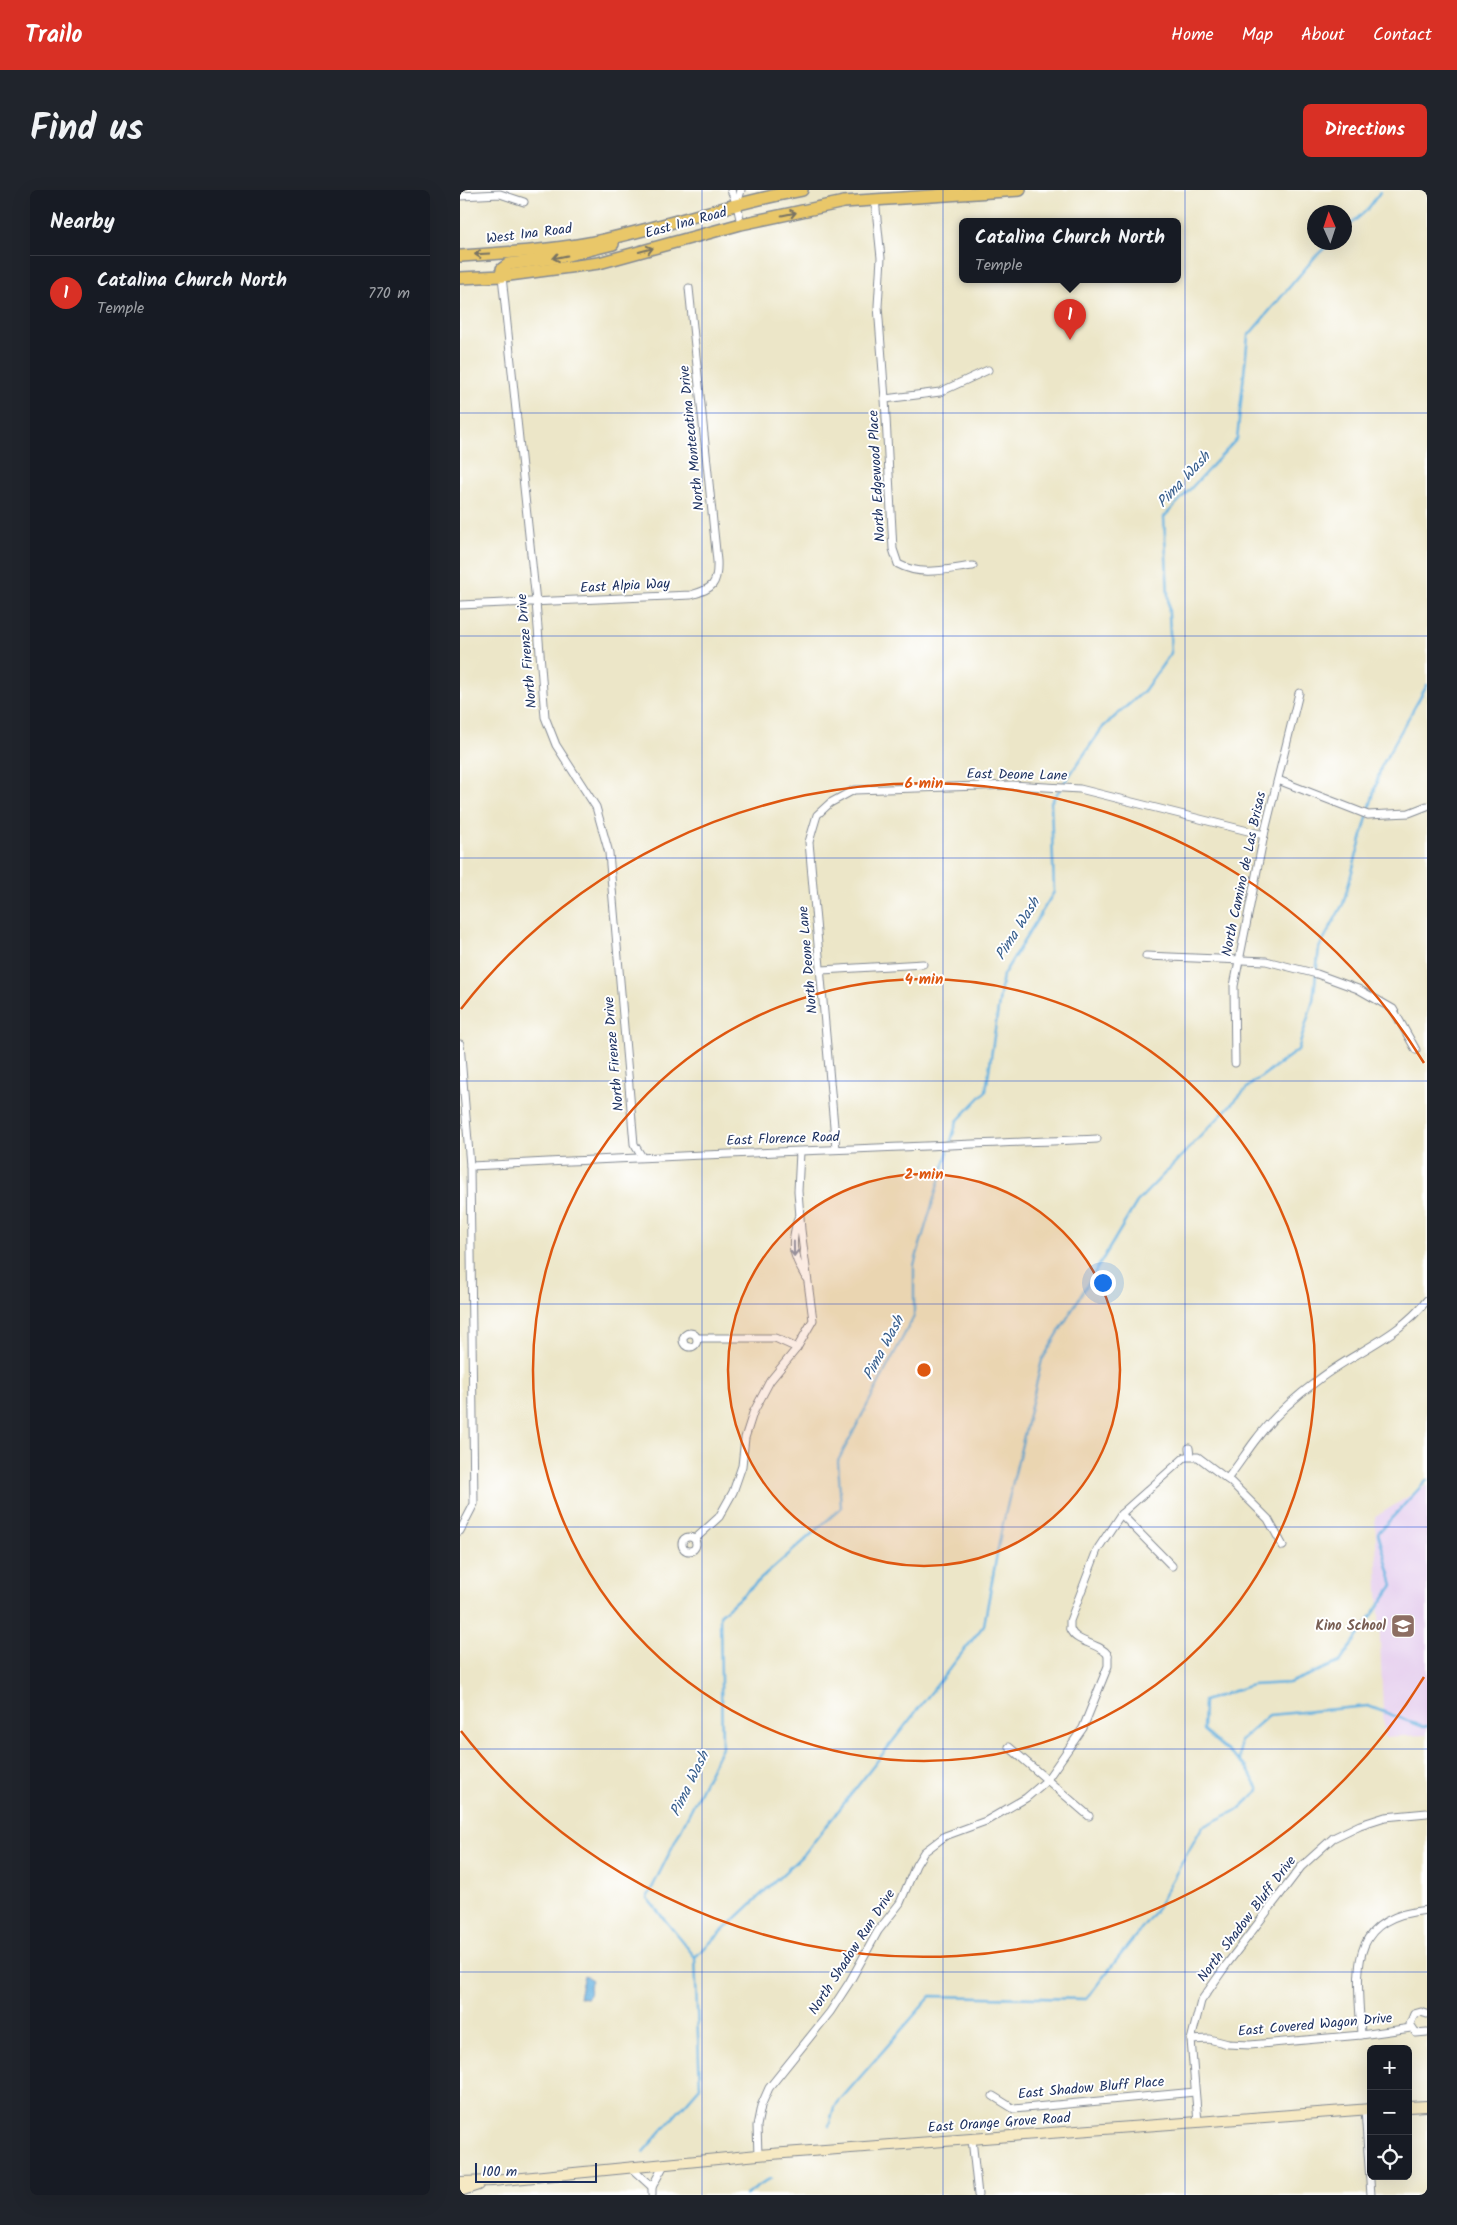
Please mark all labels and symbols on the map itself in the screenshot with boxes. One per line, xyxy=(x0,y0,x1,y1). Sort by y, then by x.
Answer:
street label: East Ina Road xyxy=(643,201,730,244)
north arrow xyxy=(1307,205,1352,250)
one-way arrow xyxy=(780,209,796,218)
street label: West Ina Road xyxy=(485,218,574,250)
one-way arrow xyxy=(637,244,653,254)
one-way arrow xyxy=(474,250,490,259)
one-way arrow xyxy=(552,252,568,262)
pin: 1 xyxy=(1054,299,1086,340)
street label: North Montecatina Drive xyxy=(673,364,711,512)
street label: North Edgewood Place xyxy=(863,409,891,542)
water label: Pima Wash xyxy=(1151,445,1218,514)
street label: East Alpia Way xyxy=(579,573,671,599)
street label: North Firenze Drive xyxy=(511,592,543,709)
street label: East Deone Lane xyxy=(966,763,1068,787)
text: 6 min xyxy=(905,772,943,796)
street label: North Camino de Las Brisas xyxy=(1216,790,1272,958)
water label: Pima Wash xyxy=(989,891,1048,965)
street label: North Deone Lane xyxy=(792,905,824,1015)
text: 4 min xyxy=(905,968,943,992)
street label: North Firenze Drive xyxy=(598,995,630,1112)
street label: East Florence Road xyxy=(726,1126,841,1152)
text: 2 min xyxy=(904,1163,944,1187)
one-way arrow xyxy=(789,1240,799,1256)
your location xyxy=(1090,1270,1116,1296)
water label: Pima Wash xyxy=(857,1310,912,1384)
centre of rings xyxy=(915,1361,933,1379)
school or university icon: Kino School xyxy=(1390,1613,1416,1639)
place label: Kino School xyxy=(1315,1615,1386,1637)
water label: Pima Wash xyxy=(664,1746,717,1821)
street label: North Shadow Bluff Drive xyxy=(1192,1851,1302,1987)
street label: North Shadow Run Drive xyxy=(803,1884,901,2019)
street label: East Covered Wagon Drive xyxy=(1237,2007,1394,2043)
street label: East Shadow Bluff Place xyxy=(1017,2071,1166,2105)
street label: East Orange Grove Road xyxy=(927,2107,1072,2139)
scale bar xyxy=(475,2160,598,2183)

